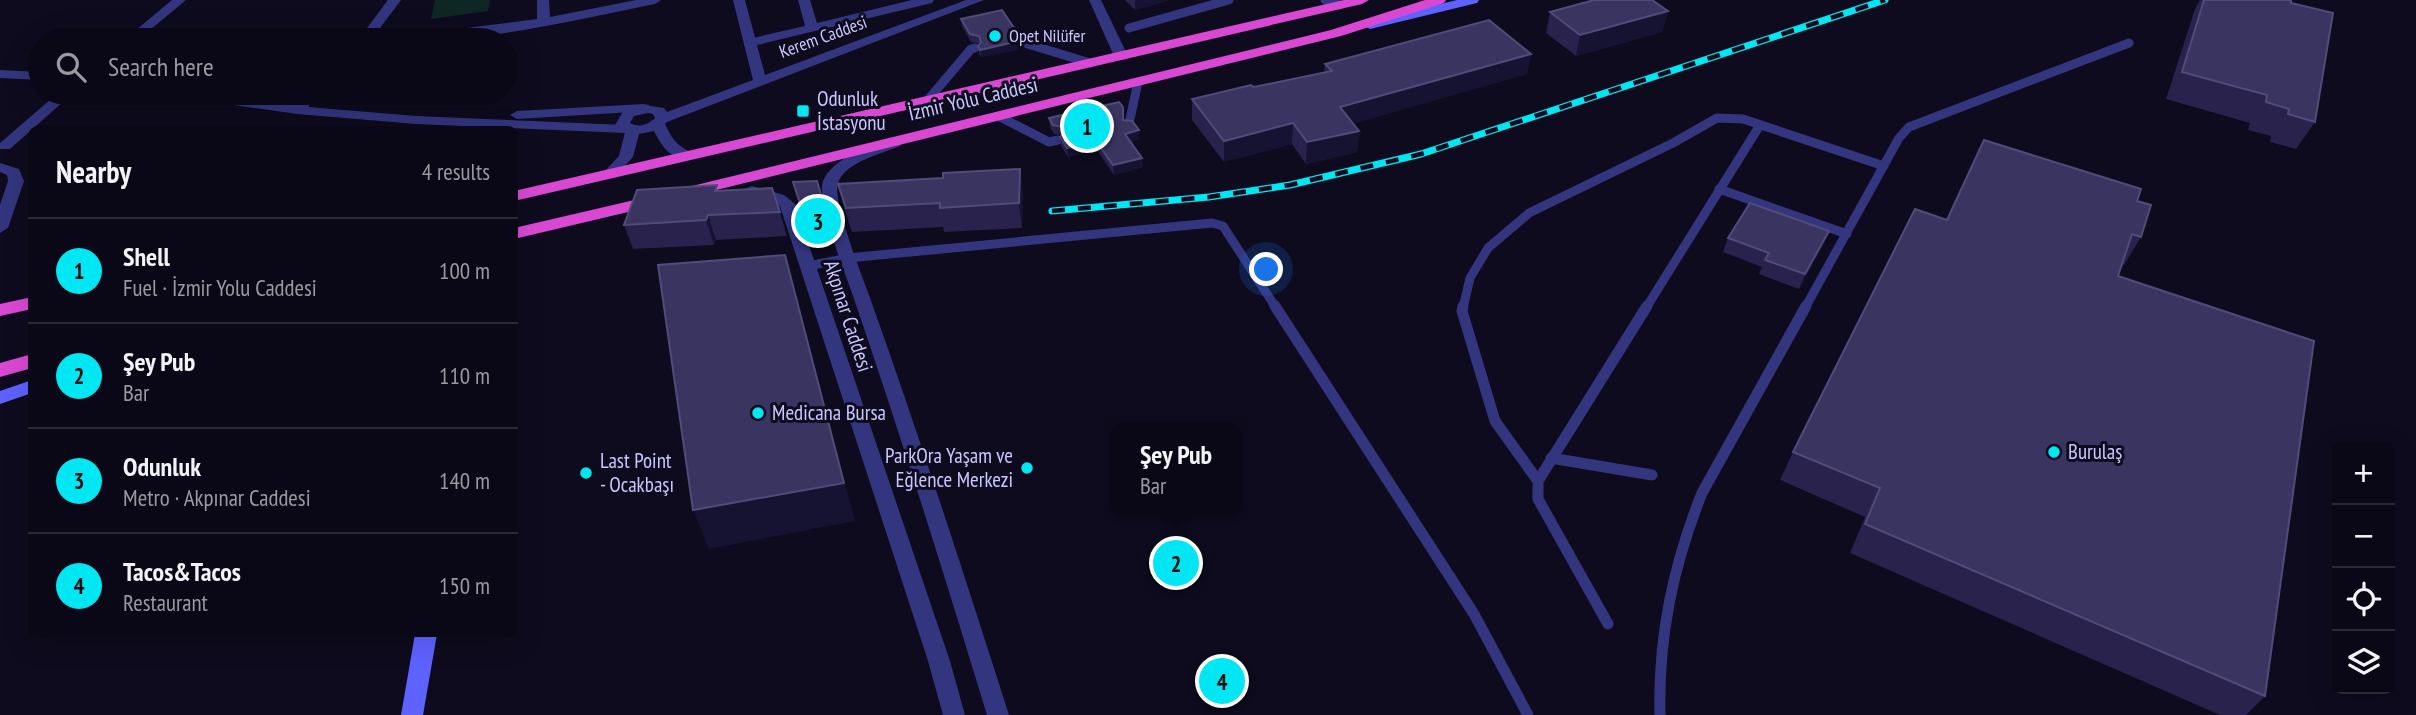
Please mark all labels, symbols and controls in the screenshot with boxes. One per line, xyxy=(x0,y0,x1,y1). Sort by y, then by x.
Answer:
street label: Kerem Caddesi xyxy=(776,10,870,63)
place label: Opet Nilüfer xyxy=(1009,24,1085,47)
search box xyxy=(28,28,518,105)
marker: Opet Nilüfer xyxy=(987,28,1003,44)
icon: search xyxy=(52,48,90,86)
text: Search here xyxy=(108,50,214,83)
street label: İzmir Yolu Caddesi xyxy=(905,70,1040,127)
place label: Odunluk İstasyonu xyxy=(817,85,886,136)
pin: 1 xyxy=(1064,100,1110,152)
marker: Odunluk İstasyonu xyxy=(795,103,811,119)
text: Nearby xyxy=(56,152,131,191)
text: 4 results xyxy=(422,157,490,186)
pin: 3 xyxy=(795,195,841,247)
text: Shell xyxy=(123,240,170,273)
your location xyxy=(1249,252,1283,286)
text: 1 xyxy=(74,256,85,285)
text: 100 m xyxy=(439,256,490,285)
street label: Akpınar Caddesi xyxy=(818,257,879,375)
text: Fuel · İzmir Yolu Caddesi xyxy=(123,273,317,302)
text: Şey Pub xyxy=(123,345,195,378)
text: 2 xyxy=(74,361,85,390)
text: 110 m xyxy=(439,361,490,390)
text: Bar xyxy=(123,378,149,407)
place label: Medicana Bursa xyxy=(772,399,886,426)
marker: Medicana Bursa xyxy=(750,405,766,421)
popup xyxy=(1113,423,1239,514)
text: Şey Pub xyxy=(1140,438,1212,471)
place label: Burulaş xyxy=(2068,438,2122,465)
place label: ParkOra Yaşam ve Eğlence Merkezi xyxy=(885,442,1013,493)
map controls xyxy=(2332,442,2395,694)
button: + xyxy=(2332,442,2395,505)
marker: Burulaş xyxy=(2046,444,2062,460)
place label: Last Point - Ocakbaşı xyxy=(600,447,674,498)
text: Odunluk xyxy=(123,450,201,483)
marker: ParkOra Yaşam ve Eğlence Merkezi xyxy=(1019,460,1035,476)
marker: Last Point - Ocakbaşı xyxy=(578,465,594,481)
text: 3 xyxy=(74,466,85,495)
text: 140 m xyxy=(439,466,490,495)
text: Bar xyxy=(1140,471,1166,500)
text: Metro · Akpınar Caddesi xyxy=(123,483,311,512)
button: − xyxy=(2332,505,2395,568)
pin: 2 xyxy=(1153,537,1199,589)
text: Tacos&Tacos xyxy=(123,555,241,588)
button: locate xyxy=(2332,568,2395,631)
text: 4 xyxy=(74,571,85,600)
text: 150 m xyxy=(439,571,490,600)
text: Restaurant xyxy=(123,588,208,617)
button: layers xyxy=(2332,631,2395,694)
pin: 4 xyxy=(1199,655,1245,707)

